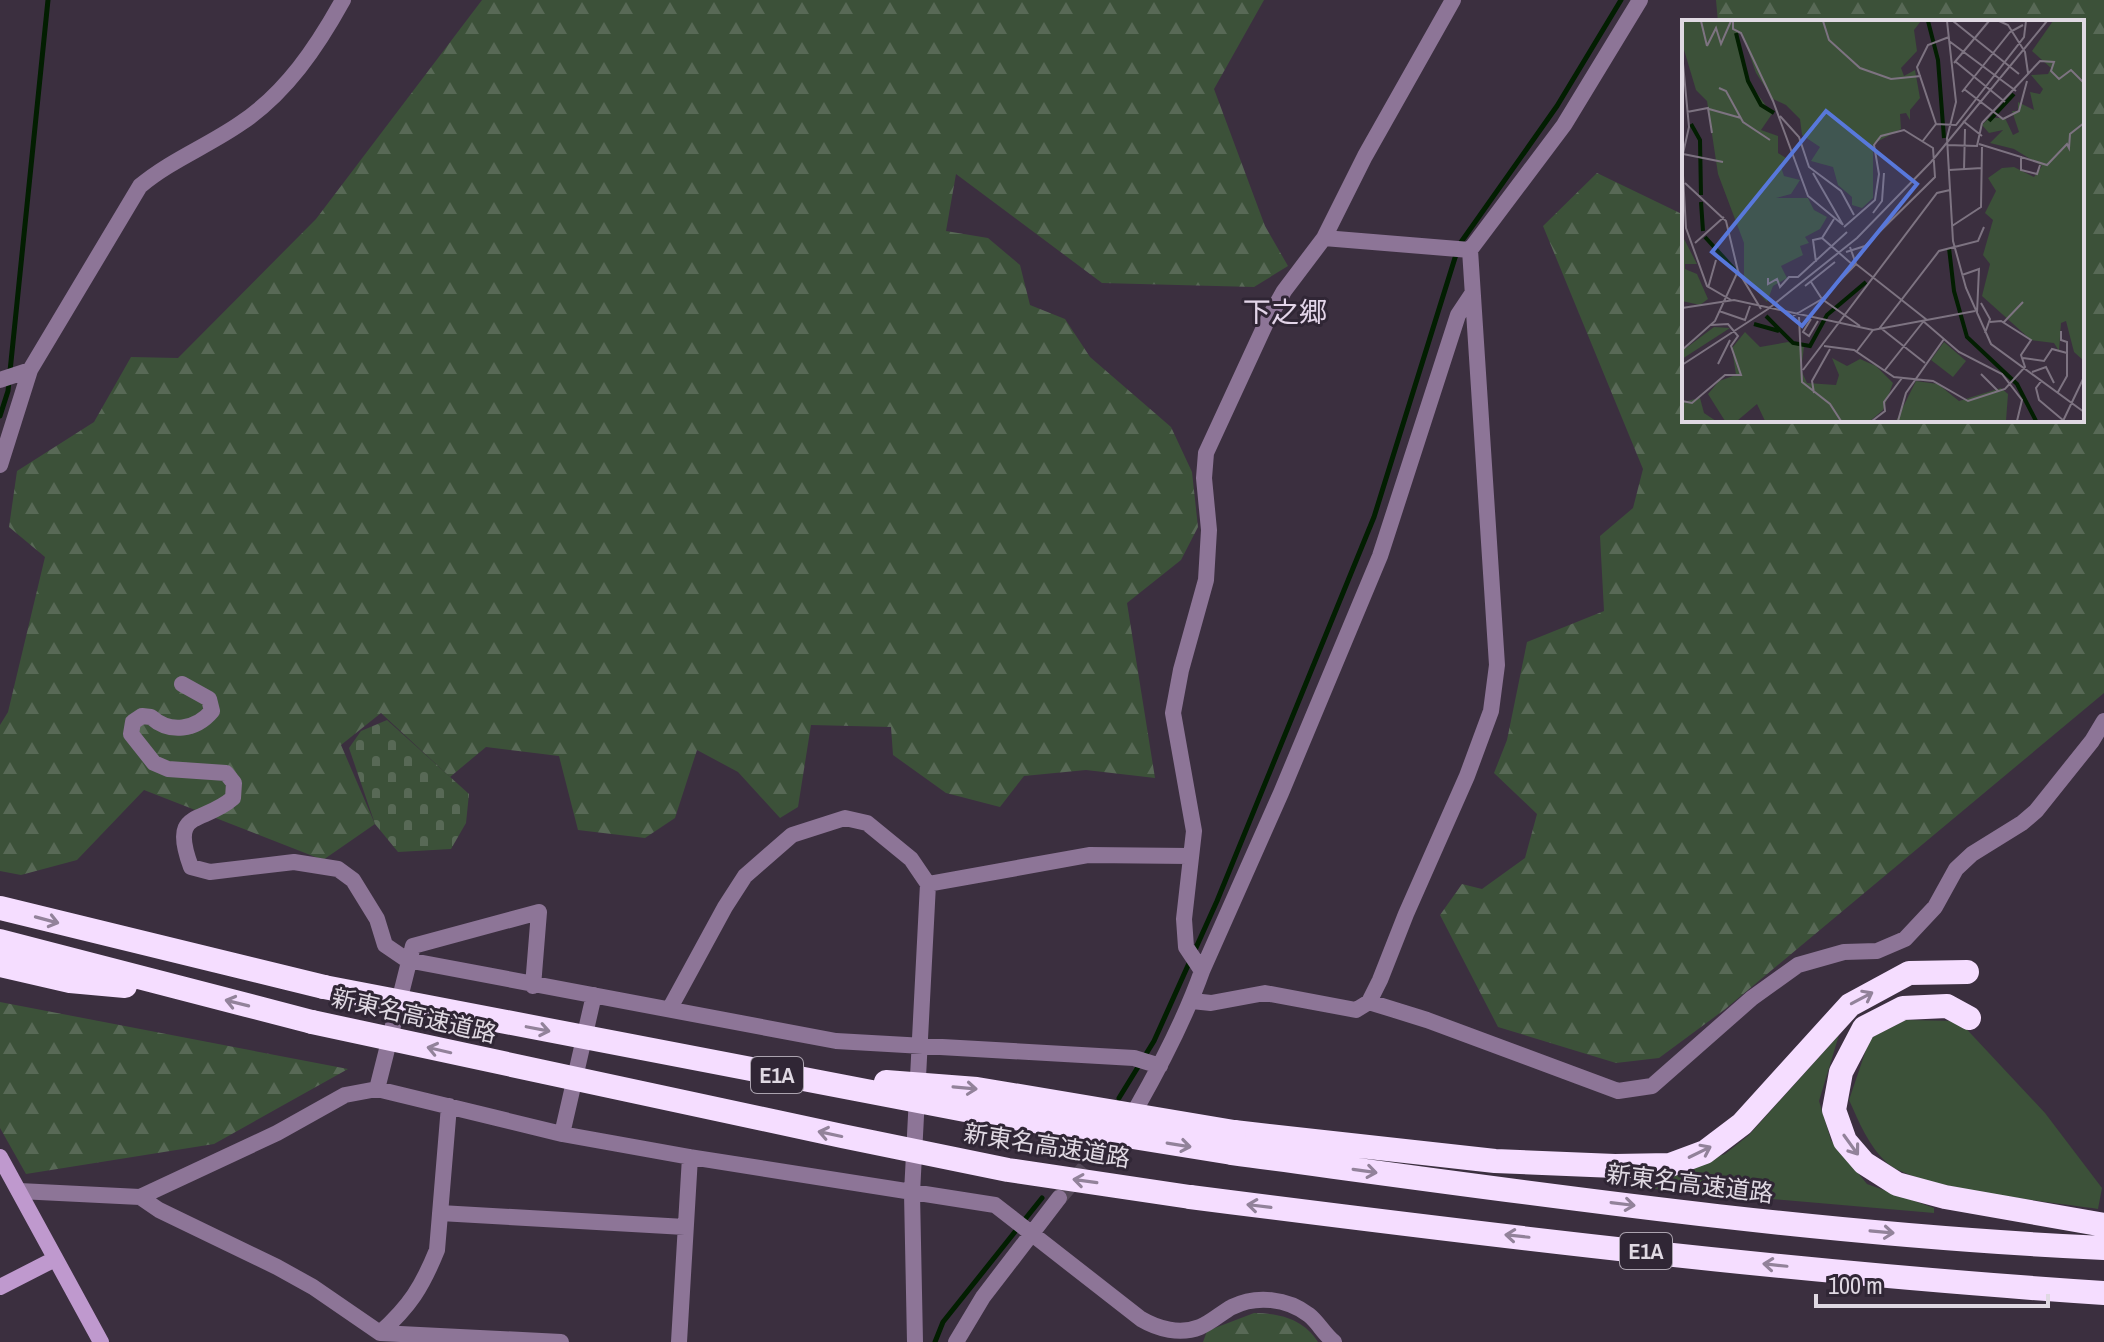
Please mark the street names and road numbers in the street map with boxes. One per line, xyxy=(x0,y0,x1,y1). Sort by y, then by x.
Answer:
street label: 新東名高速道路 xyxy=(329,981,500,1050)
road number: E1A xyxy=(751,1057,803,1093)
street label: 新東名高速道路 xyxy=(962,1116,1133,1174)
street label: 新東名高速道路 xyxy=(1605,1157,1775,1209)
road number: E1A xyxy=(1620,1233,1672,1269)

